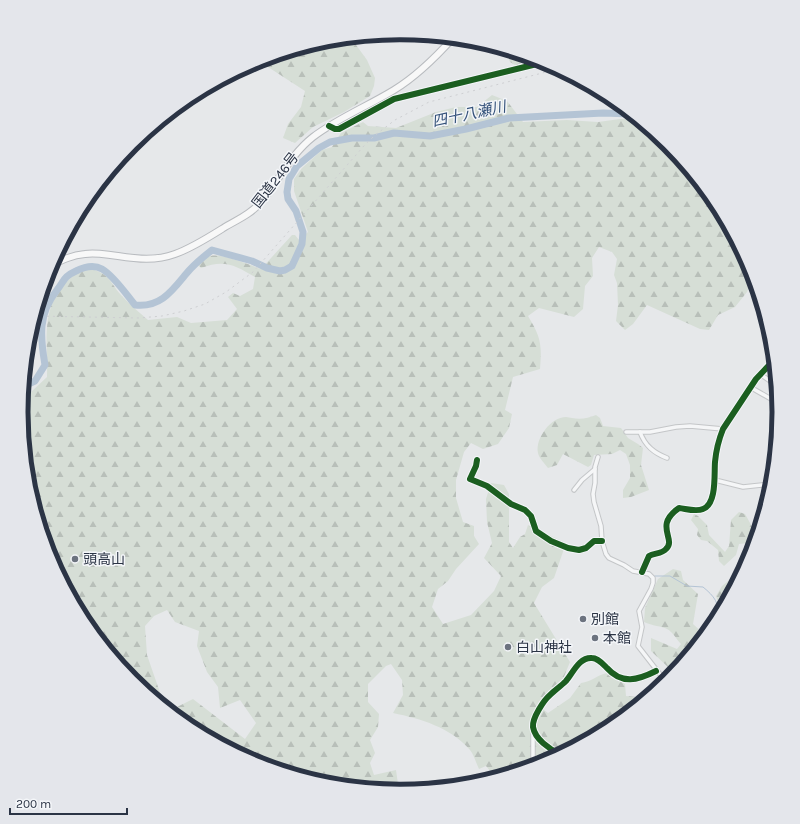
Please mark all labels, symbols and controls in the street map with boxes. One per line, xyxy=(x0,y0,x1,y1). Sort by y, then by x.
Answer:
water label: 四十八瀬川 xyxy=(430,97,510,131)
street label: 国道246号 xyxy=(248,149,302,212)
place label: 頭高山 xyxy=(83,551,125,568)
marker: 頭高山 xyxy=(70,554,80,564)
place label: 別館 xyxy=(591,611,619,628)
marker: 別館 xyxy=(578,614,588,624)
place label: 本館 xyxy=(603,630,631,647)
marker: 本館 xyxy=(590,633,600,643)
place label: 白山神社 xyxy=(516,639,572,656)
marker: 白山神社 xyxy=(503,642,513,652)
scale bar xyxy=(10,790,127,816)
text: 200 m xyxy=(16,797,51,811)

